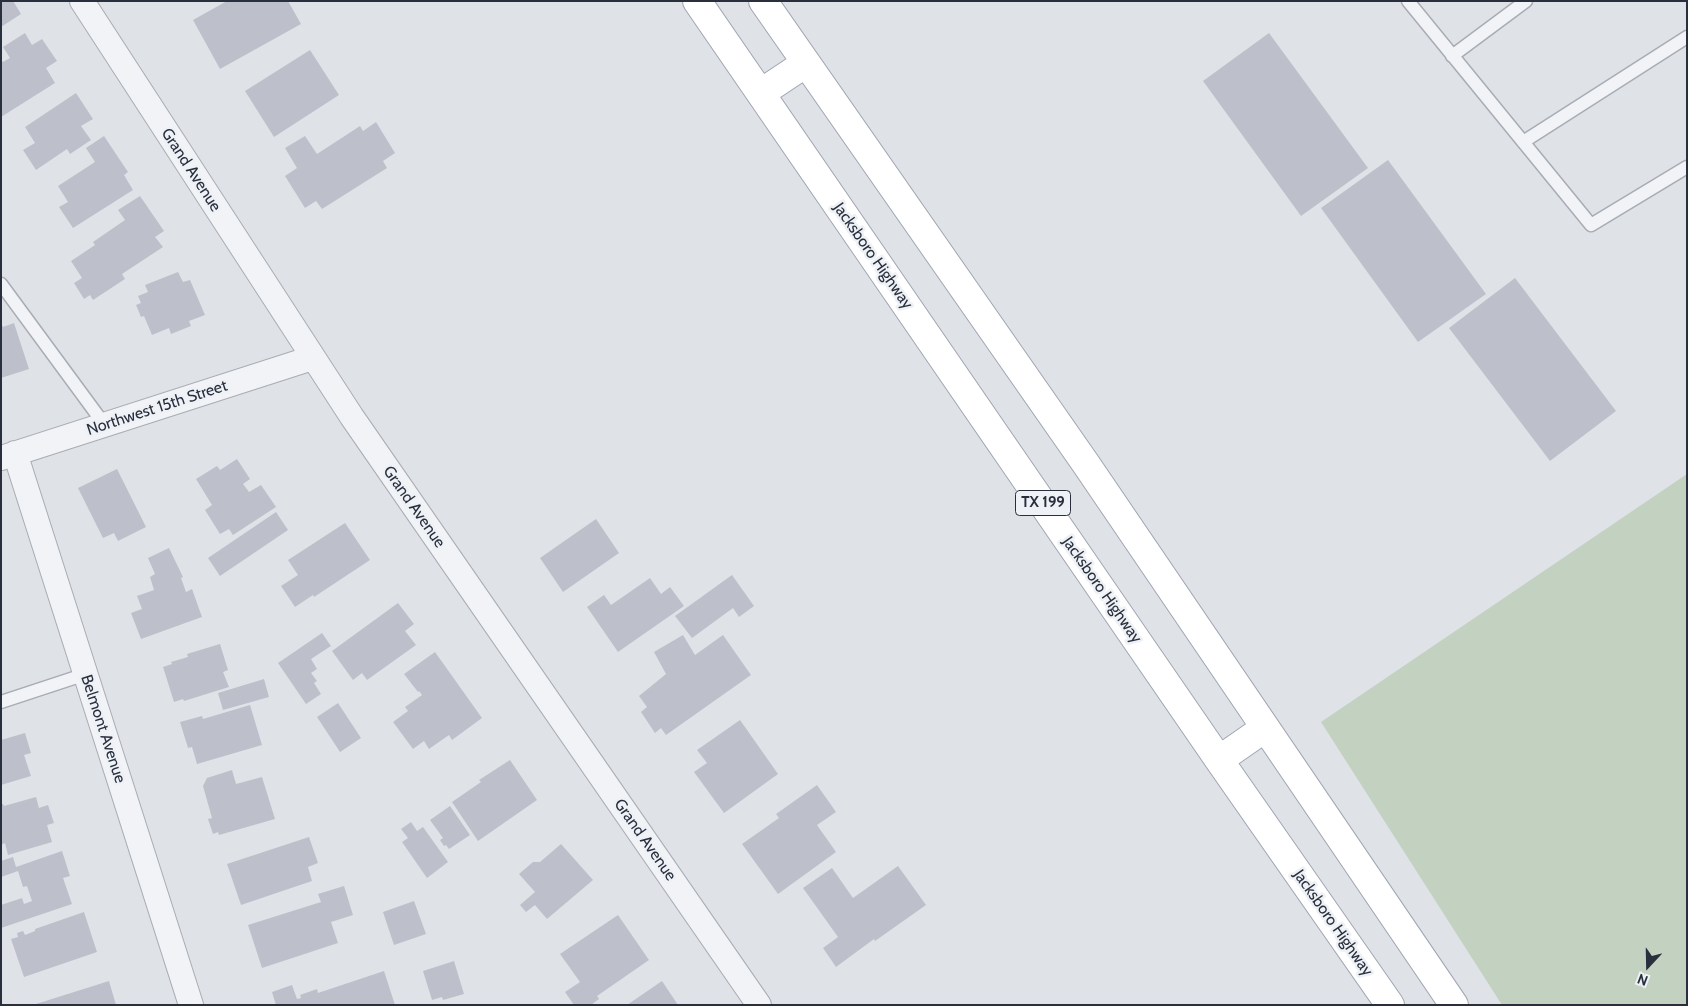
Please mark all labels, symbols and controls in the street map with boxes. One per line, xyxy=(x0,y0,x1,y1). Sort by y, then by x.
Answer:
street label: Grand Avenue xyxy=(157,125,225,215)
street label: Jacksboro Highway xyxy=(829,199,917,313)
street label: Northwest 15th Street xyxy=(84,376,230,440)
street label: Grand Avenue xyxy=(379,462,449,552)
road number: TX 199 xyxy=(1016,490,1070,516)
street label: Jacksboro Highway xyxy=(1058,533,1146,647)
street label: Belmont Avenue xyxy=(76,672,130,786)
street label: Grand Avenue xyxy=(610,795,680,885)
street label: Jacksboro Highway xyxy=(1289,866,1377,980)
north arrow xyxy=(1623,941,1673,991)
text: N xyxy=(1635,970,1650,990)

